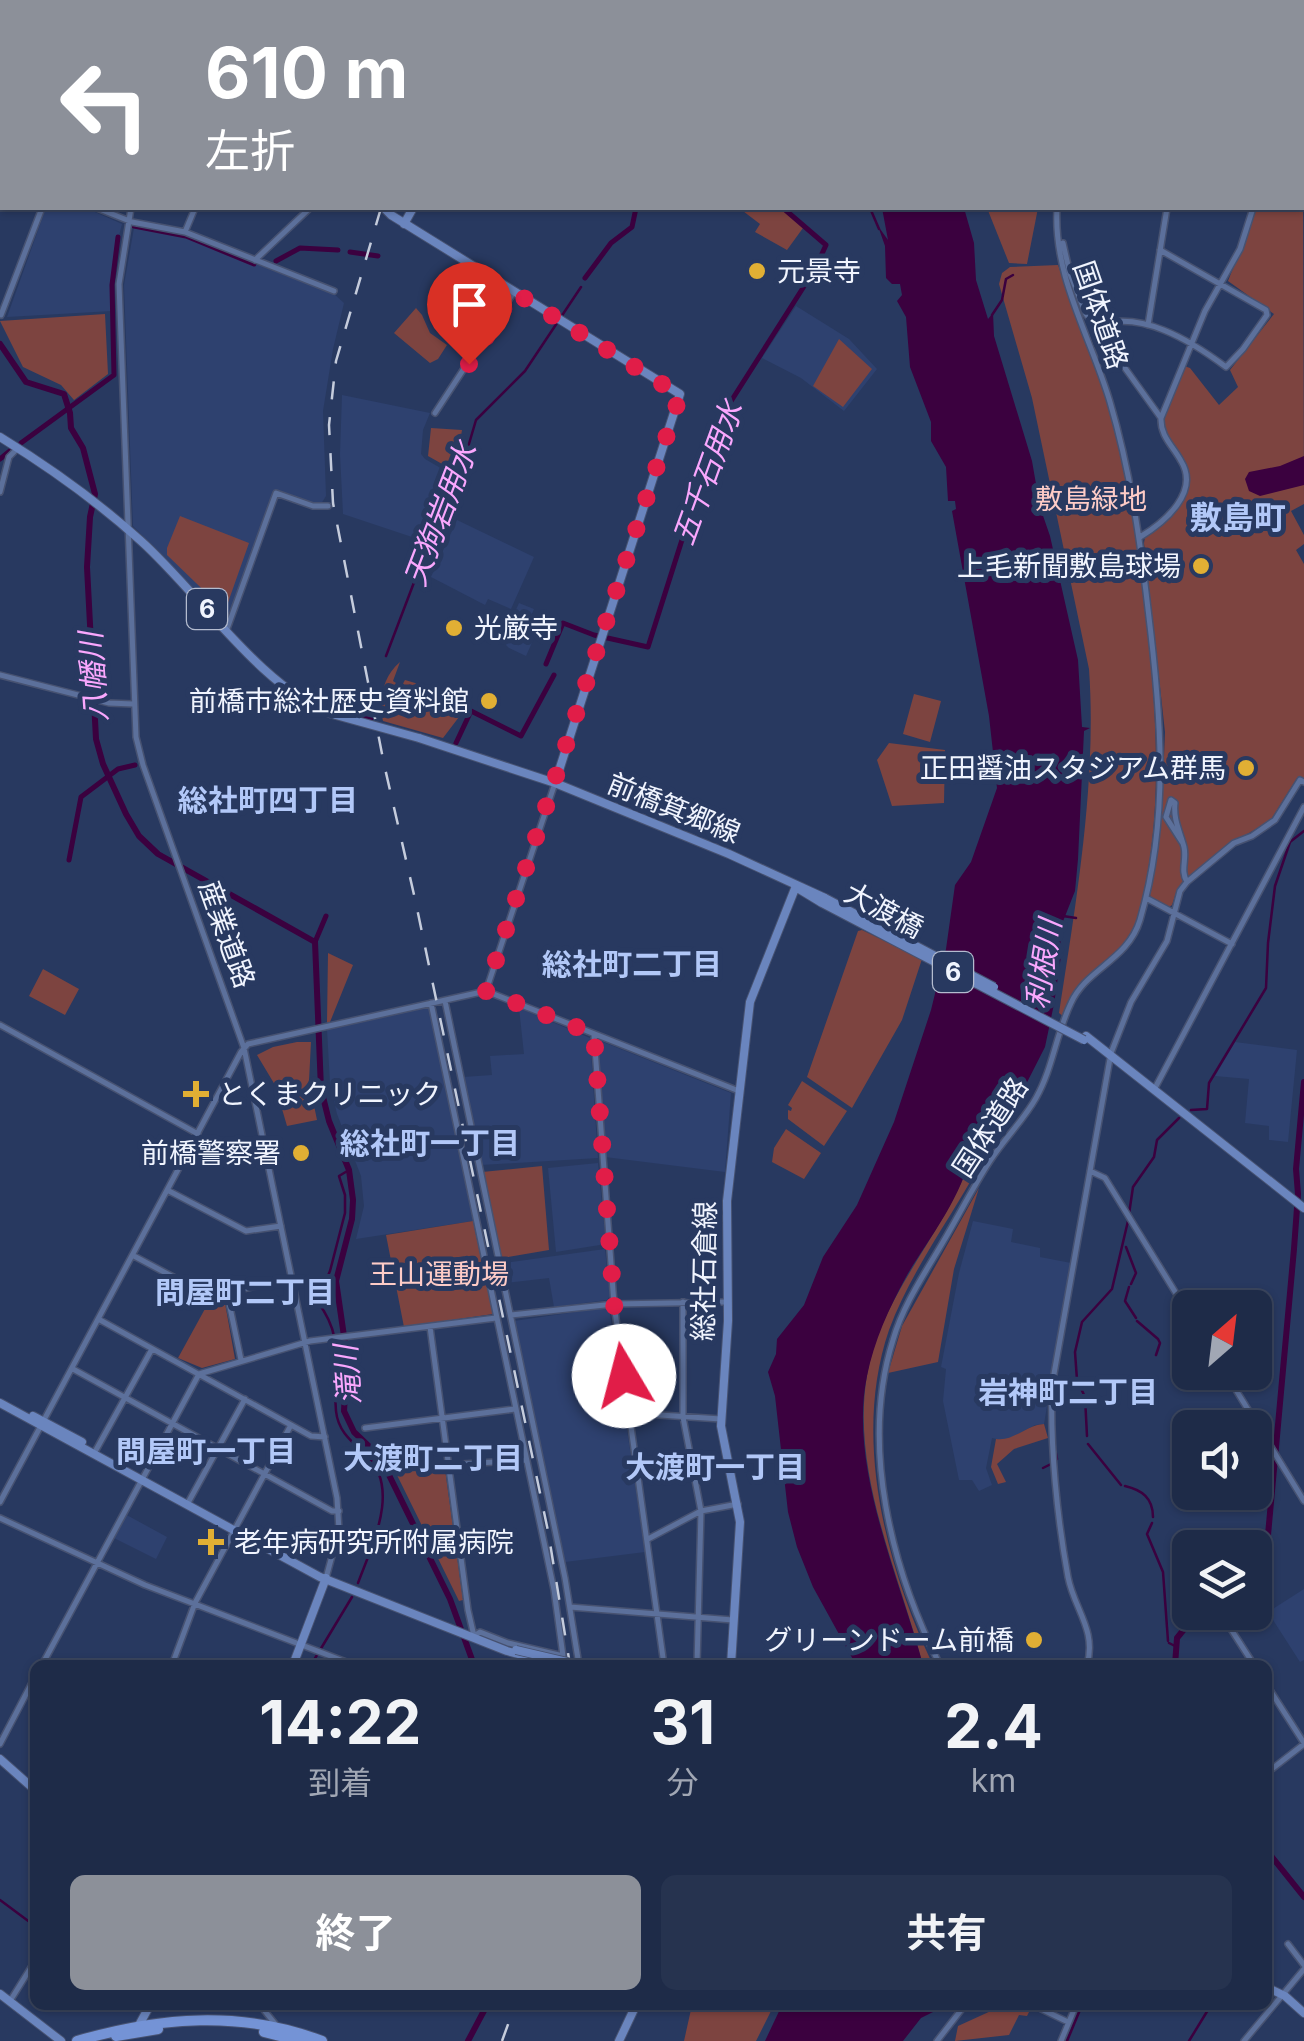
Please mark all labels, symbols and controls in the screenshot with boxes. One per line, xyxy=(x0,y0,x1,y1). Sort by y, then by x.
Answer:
text: 610 m xyxy=(205,30,408,115)
icon: left xyxy=(40,40,170,170)
text: 左折 xyxy=(205,123,295,178)
place label: 元景寺 xyxy=(777,254,861,288)
street label: 国体道路 xyxy=(1067,257,1135,373)
marker: 元景寺 xyxy=(746,260,768,282)
pin xyxy=(427,262,512,365)
icon: arrive xyxy=(442,277,497,332)
water label: 五千石用水 xyxy=(664,394,751,550)
water label: 天狗岩用水 xyxy=(396,435,485,590)
park label: 敷島緑地 xyxy=(1035,482,1147,516)
district label: 敷島町 xyxy=(1190,498,1286,537)
place label: 上毛新聞敷島球場 xyxy=(957,549,1181,583)
marker: 上毛新聞敷島球場 xyxy=(1190,555,1212,577)
road number: 6 xyxy=(187,589,227,629)
place label: 光厳寺 xyxy=(474,611,558,645)
marker: 光厳寺 xyxy=(443,617,465,639)
water label: 八幡川 xyxy=(72,628,114,723)
place label: 前橋市総社歴史資料館 xyxy=(189,684,469,718)
marker: 前橋市総社歴史資料館 xyxy=(478,690,500,712)
place label: 正田醤油スタジアム群馬 xyxy=(920,751,1226,785)
marker: 正田醤油スタジアム群馬 xyxy=(1235,757,1257,779)
street label: 前橋箕郷線 xyxy=(603,766,745,850)
district label: 総社町四丁目 xyxy=(178,782,358,818)
street label: 大渡橋 xyxy=(839,875,929,945)
street label: 産業道路 xyxy=(192,876,262,992)
water label: 利根川 xyxy=(1018,914,1068,1011)
district label: 総社町二丁目 xyxy=(542,946,722,982)
road number: 6 xyxy=(933,952,973,992)
street label: 国体道路 xyxy=(945,1071,1035,1183)
place label: とくまクリニック xyxy=(218,1077,441,1111)
marker: とくまクリニック xyxy=(183,1081,209,1107)
district label: 総社町一丁目 xyxy=(340,1125,520,1161)
place label: 前橋警察署 xyxy=(141,1136,281,1170)
marker: 前橋警察署 xyxy=(290,1142,312,1164)
street label: 総社石倉線 xyxy=(686,1201,722,1341)
park label: 王山運動場 xyxy=(369,1257,509,1291)
district label: 問屋町二丁目 xyxy=(155,1274,335,1310)
north arrow xyxy=(1172,1290,1272,1390)
map controls xyxy=(1172,1290,1272,1630)
position arrow xyxy=(572,1324,676,1428)
water label: 滝川 xyxy=(327,1341,367,1406)
district label: 岩神町二丁目 xyxy=(978,1374,1158,1410)
button: sound xyxy=(1172,1410,1272,1510)
district label: 問屋町一丁目 xyxy=(116,1433,296,1469)
district label: 大渡町二丁目 xyxy=(343,1440,523,1476)
district label: 大渡町一丁目 xyxy=(625,1449,805,1485)
place label: 老年病研究所附属病院 xyxy=(234,1525,514,1559)
marker: 老年病研究所附属病院 xyxy=(198,1529,224,1555)
button: layers xyxy=(1172,1530,1272,1630)
place label: グリーンドーム前橋 xyxy=(764,1623,1014,1657)
marker: グリーンドーム前橋 xyxy=(1023,1629,1045,1651)
text: 14:22 xyxy=(259,1686,421,1758)
text: 31 xyxy=(651,1686,715,1758)
text: 2.4 xyxy=(944,1690,1043,1762)
text: km xyxy=(971,1761,1016,1800)
text: 到着 xyxy=(308,1763,372,1802)
text: 分 xyxy=(667,1763,699,1802)
button: 終了 xyxy=(70,1875,641,1990)
button: 共有 xyxy=(661,1875,1232,1990)

